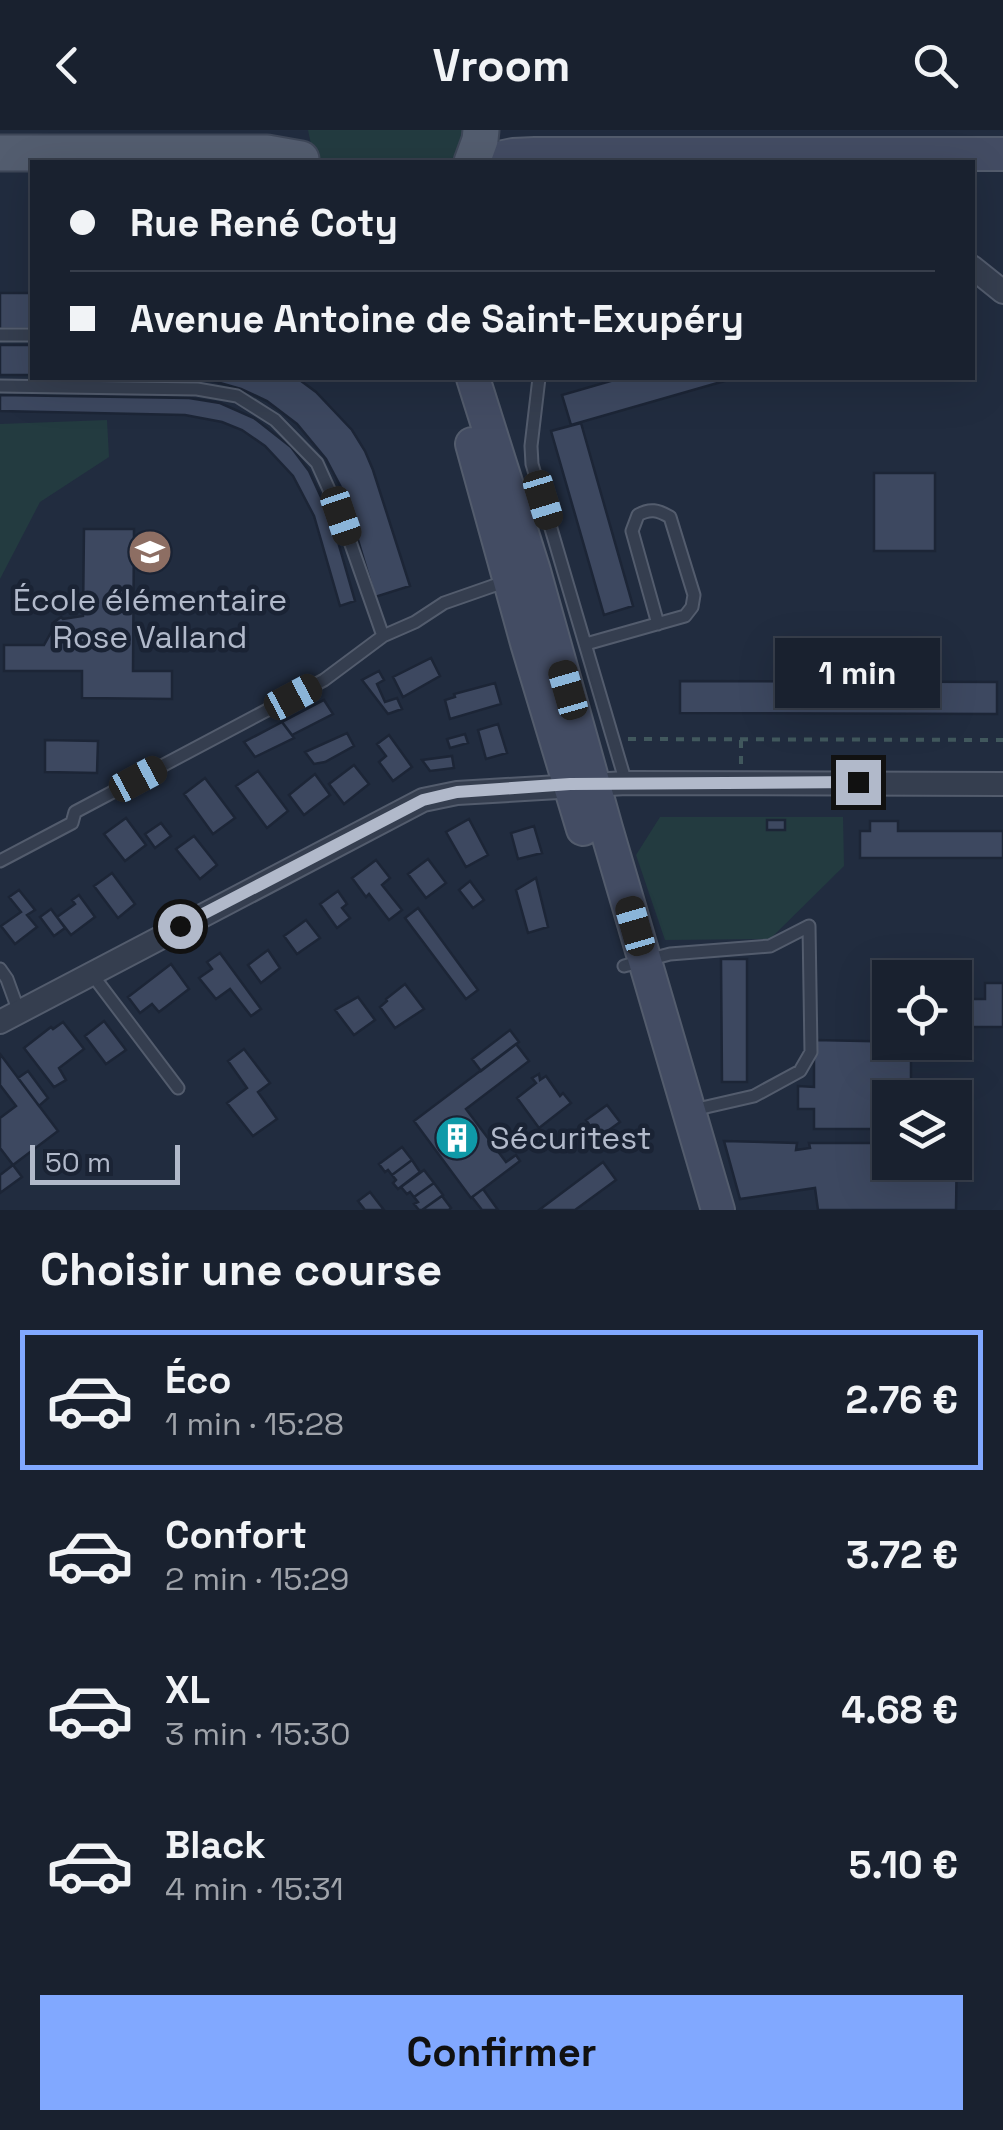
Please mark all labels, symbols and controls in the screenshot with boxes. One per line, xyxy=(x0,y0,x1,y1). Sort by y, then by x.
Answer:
text: Vroom xyxy=(433,37,570,94)
icon: back xyxy=(40,38,95,93)
icon: search xyxy=(908,38,963,93)
text: Rue René Coty xyxy=(130,199,398,247)
text: Avenue Antoine de Saint-Exupéry xyxy=(130,295,744,343)
car xyxy=(520,467,566,533)
car xyxy=(317,483,365,549)
school or university icon: École élémentaire Rose Valland xyxy=(127,529,173,575)
place label: École élémentaire Rose Valland xyxy=(13,580,287,657)
callout: 1 min xyxy=(776,637,940,707)
text: 1 min xyxy=(818,653,897,693)
car xyxy=(545,657,591,723)
car xyxy=(259,670,327,724)
car xyxy=(104,752,172,806)
route end xyxy=(836,760,881,805)
car xyxy=(612,893,658,959)
route start xyxy=(158,904,203,949)
map controls xyxy=(872,960,972,1180)
button: locate xyxy=(872,960,972,1060)
button: layers xyxy=(872,1080,972,1180)
building icon: Sécuritest xyxy=(434,1115,480,1161)
place label: Sécuritest xyxy=(490,1118,652,1158)
scale bar xyxy=(30,1140,180,1184)
text: 50 m xyxy=(45,1144,111,1180)
text: Choisir une course xyxy=(40,1241,442,1298)
icon: car xyxy=(45,1355,135,1445)
text: Éco xyxy=(165,1356,232,1404)
text: 2.76 € xyxy=(846,1376,958,1424)
text: 1 min · 15:28 xyxy=(165,1404,344,1444)
icon: car xyxy=(45,1510,135,1600)
text: Confort xyxy=(165,1511,307,1559)
text: 3.72 € xyxy=(846,1531,958,1579)
text: 2 min · 15:29 xyxy=(165,1559,349,1599)
icon: car xyxy=(45,1665,135,1755)
text: XL xyxy=(165,1666,210,1714)
text: 4.68 € xyxy=(841,1686,958,1734)
text: 3 min · 15:30 xyxy=(165,1714,350,1754)
icon: car xyxy=(45,1820,135,1910)
text: Black xyxy=(165,1821,266,1869)
text: 5.10 € xyxy=(849,1841,958,1889)
text: 4 min · 15:31 xyxy=(165,1869,344,1909)
button: Confirmer xyxy=(40,1995,963,2110)

